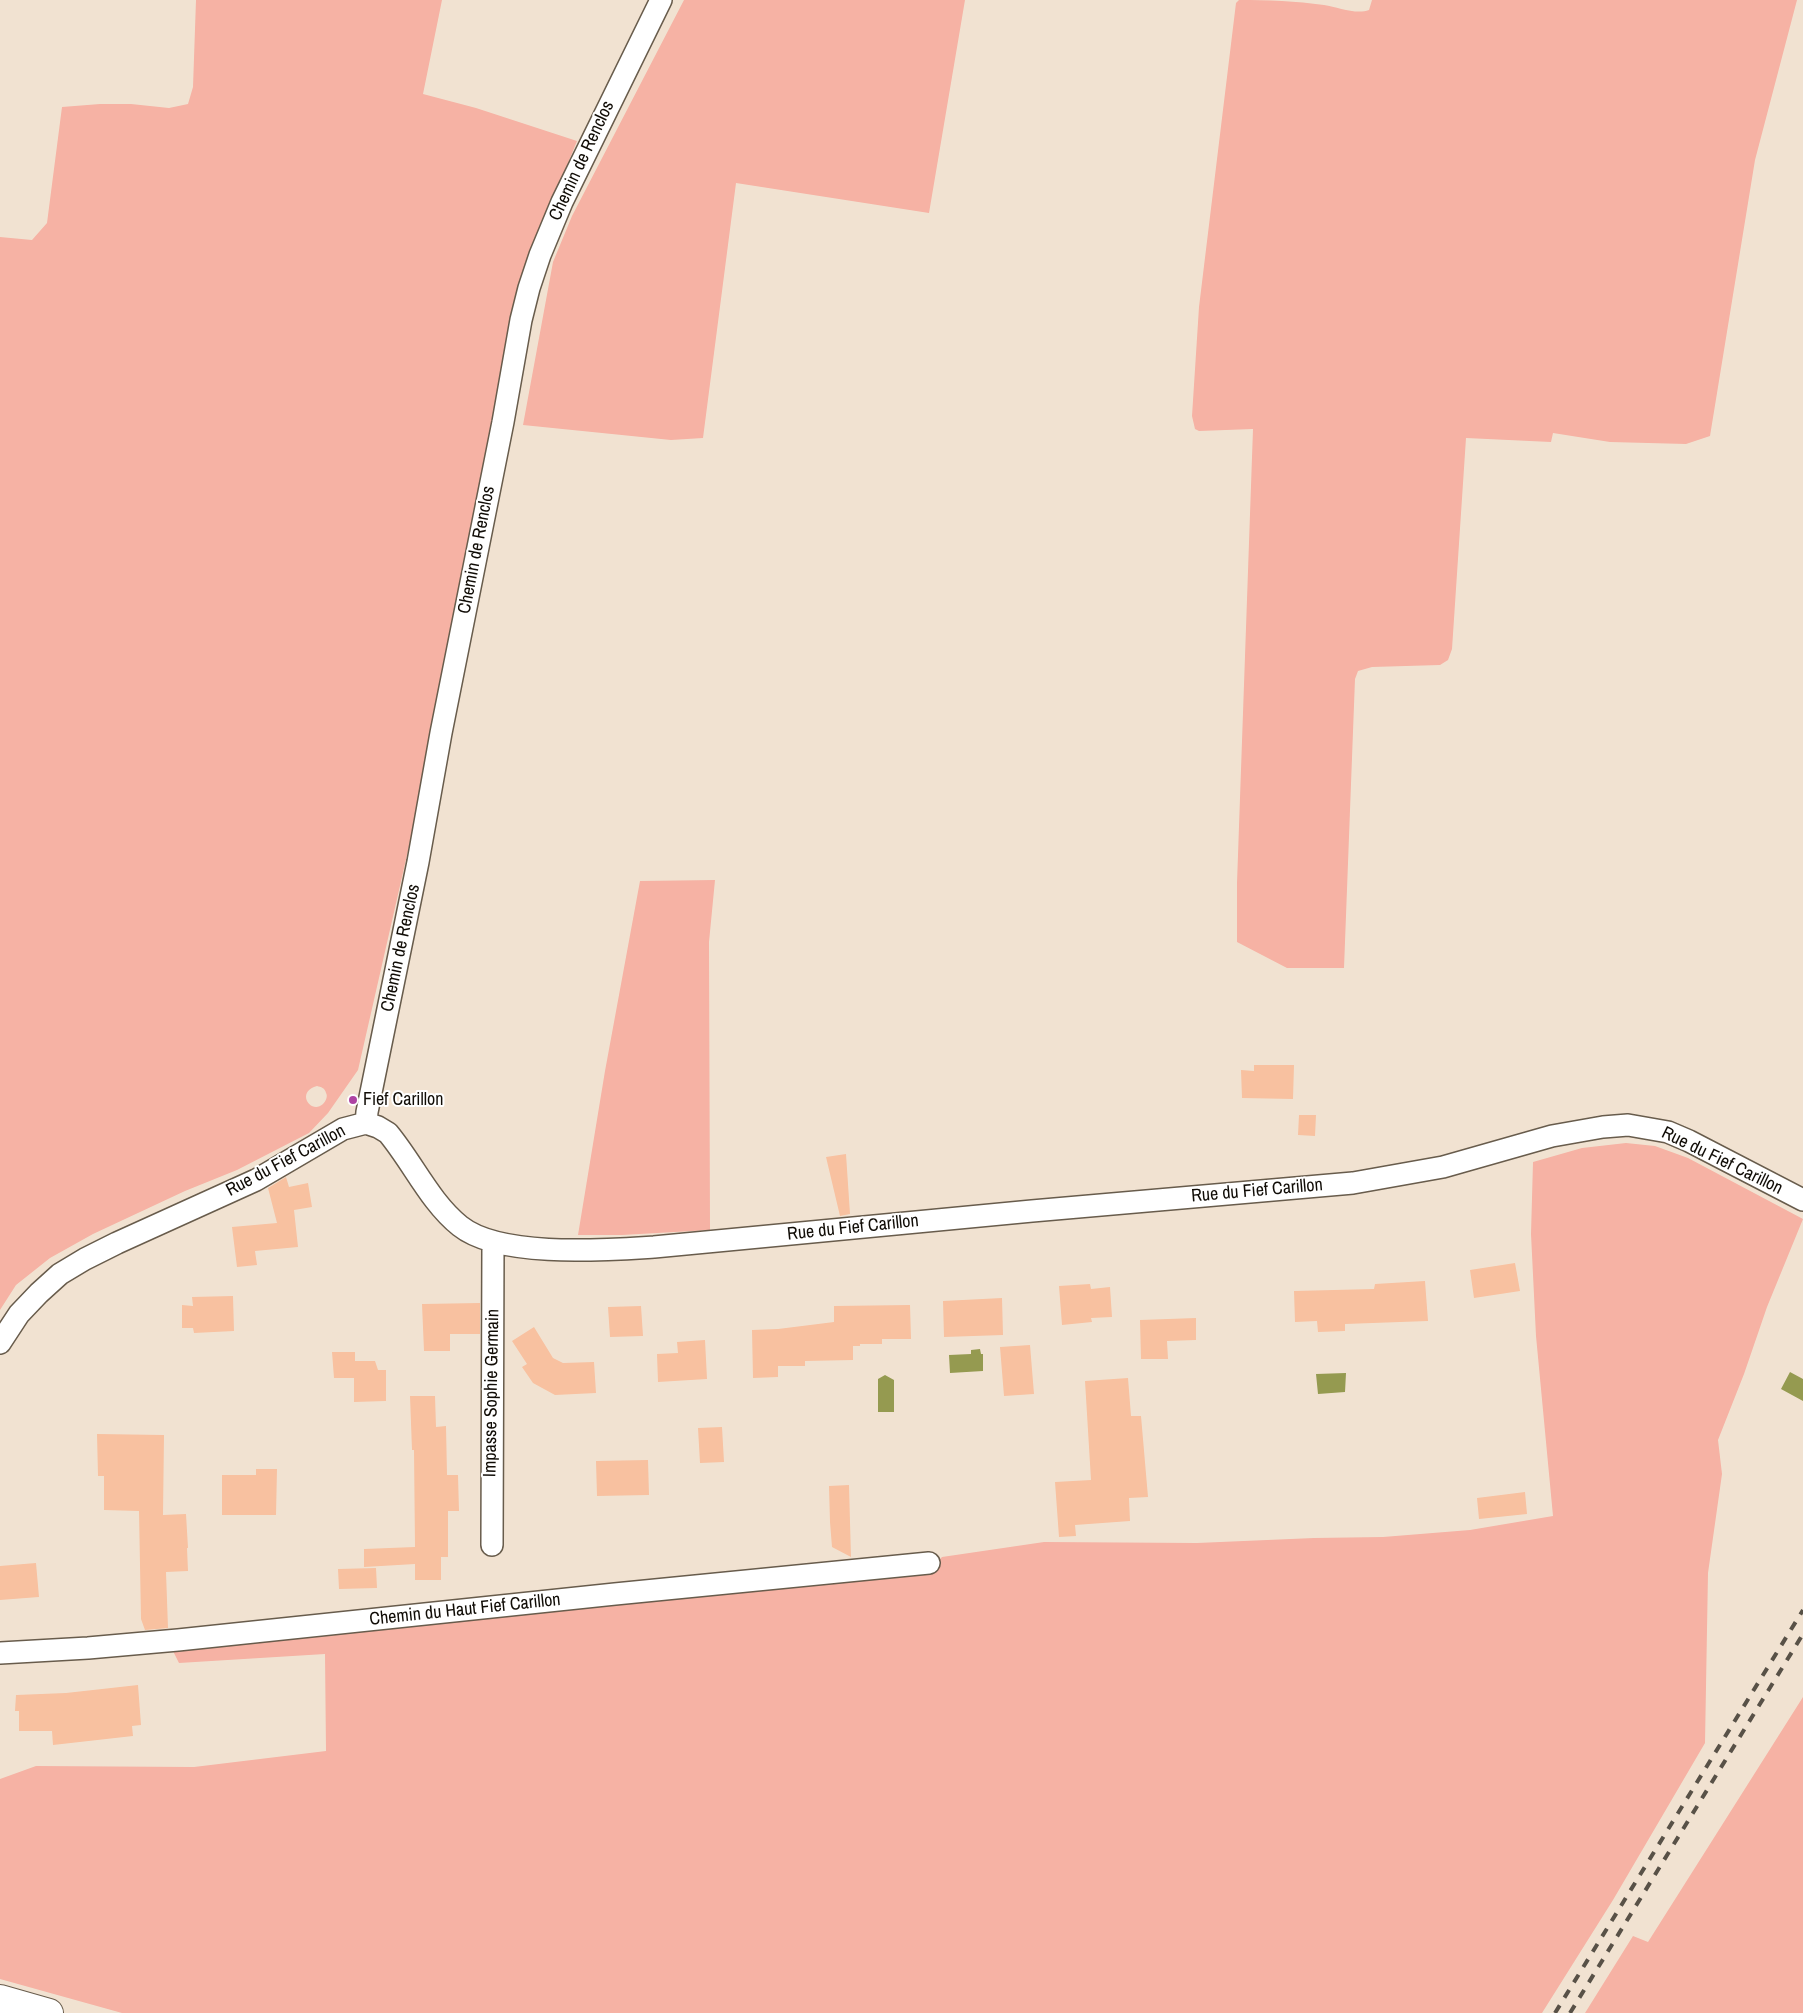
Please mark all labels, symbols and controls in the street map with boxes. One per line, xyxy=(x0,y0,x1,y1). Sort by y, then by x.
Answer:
street label: Chemin de Renclos xyxy=(545,98,619,224)
street label: Chemin de Renclos xyxy=(454,484,500,616)
street label: Chemin de Renclos xyxy=(377,882,425,1014)
place label: Fief Carillon xyxy=(363,1089,443,1111)
marker: Fief Carillon xyxy=(347,1094,359,1106)
street label: Rue du Fief Carillon xyxy=(223,1120,349,1202)
street label: Rue du Fief Carillon xyxy=(1658,1122,1786,1200)
street label: Rue du Fief Carillon xyxy=(1190,1174,1324,1208)
street label: Rue du Fief Carillon xyxy=(786,1210,920,1246)
street label: Impasse Sophie Germain xyxy=(480,1309,504,1477)
street label: Chemin du Haut Fief Carillon xyxy=(368,1589,562,1631)

